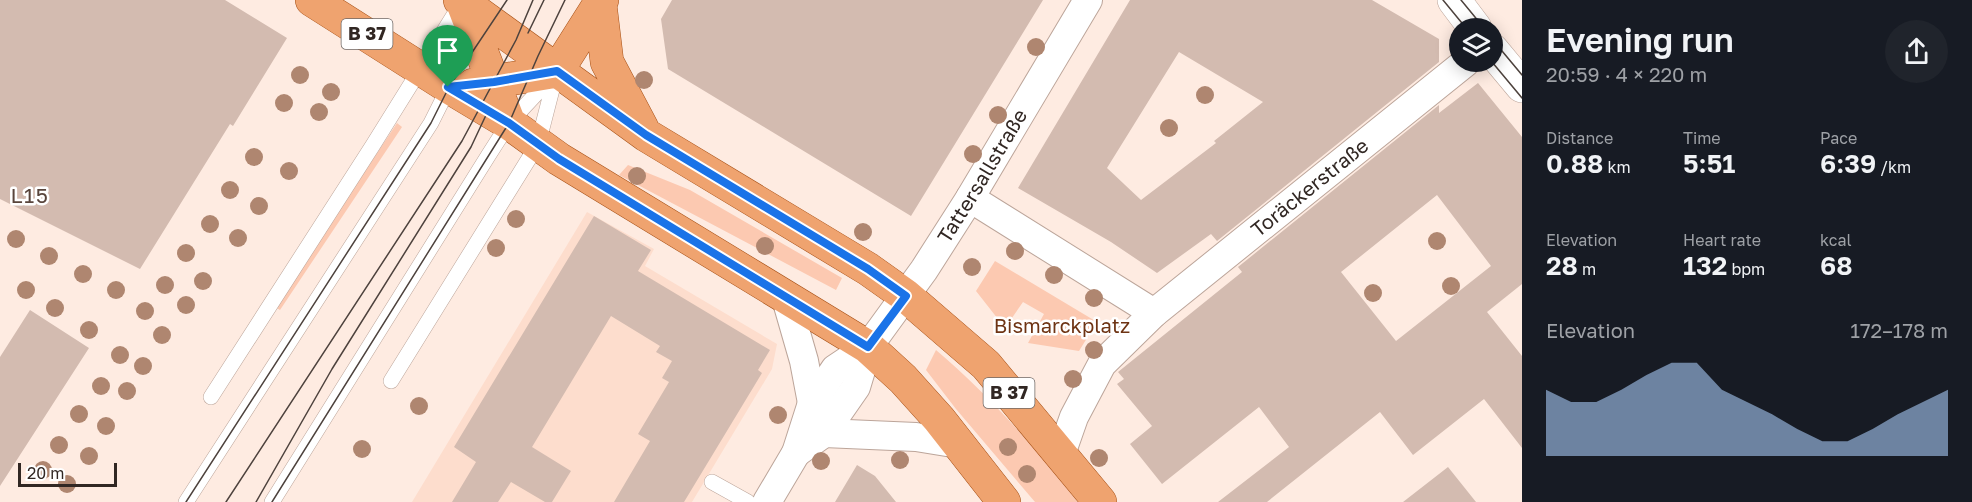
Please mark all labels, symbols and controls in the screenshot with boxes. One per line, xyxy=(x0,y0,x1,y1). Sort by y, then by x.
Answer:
map controls xyxy=(1449,18,1503,72)
button: layers xyxy=(1449,18,1503,72)
road number: B 37 xyxy=(342,19,392,49)
text: Evening run xyxy=(1546,20,1734,59)
button: share xyxy=(1885,20,1948,83)
pin xyxy=(422,25,473,87)
icon: arrive xyxy=(431,34,464,67)
text: 20:59 · 4 × 220 m xyxy=(1546,62,1707,86)
street label: Tattersallstraße xyxy=(932,104,1031,247)
text: Distance xyxy=(1546,128,1613,148)
text: Time xyxy=(1683,128,1721,148)
text: Pace xyxy=(1820,128,1857,148)
street label: Toräckerstraße xyxy=(1246,133,1373,241)
text: 0.88 xyxy=(1546,148,1603,179)
text: 5:51 xyxy=(1683,148,1735,179)
text: 6:39 xyxy=(1820,148,1876,179)
text: km xyxy=(1603,157,1631,177)
text: /km xyxy=(1876,157,1911,177)
district label: L15 xyxy=(11,182,49,208)
text: Elevation xyxy=(1546,230,1617,250)
text: Heart rate xyxy=(1683,230,1761,250)
text: kcal xyxy=(1820,230,1852,250)
text: 28 xyxy=(1546,250,1578,281)
text: 132 xyxy=(1683,250,1727,281)
text: 68 xyxy=(1820,250,1853,281)
text: m xyxy=(1578,259,1596,279)
text: bpm xyxy=(1727,259,1765,279)
park label: Bismarckplatz xyxy=(994,313,1130,337)
text: Elevation xyxy=(1546,318,1635,342)
text: 172–178 m xyxy=(1850,318,1948,342)
road number: B 37 xyxy=(984,378,1034,408)
scale bar xyxy=(18,460,117,488)
text: 20 m xyxy=(27,463,64,483)

